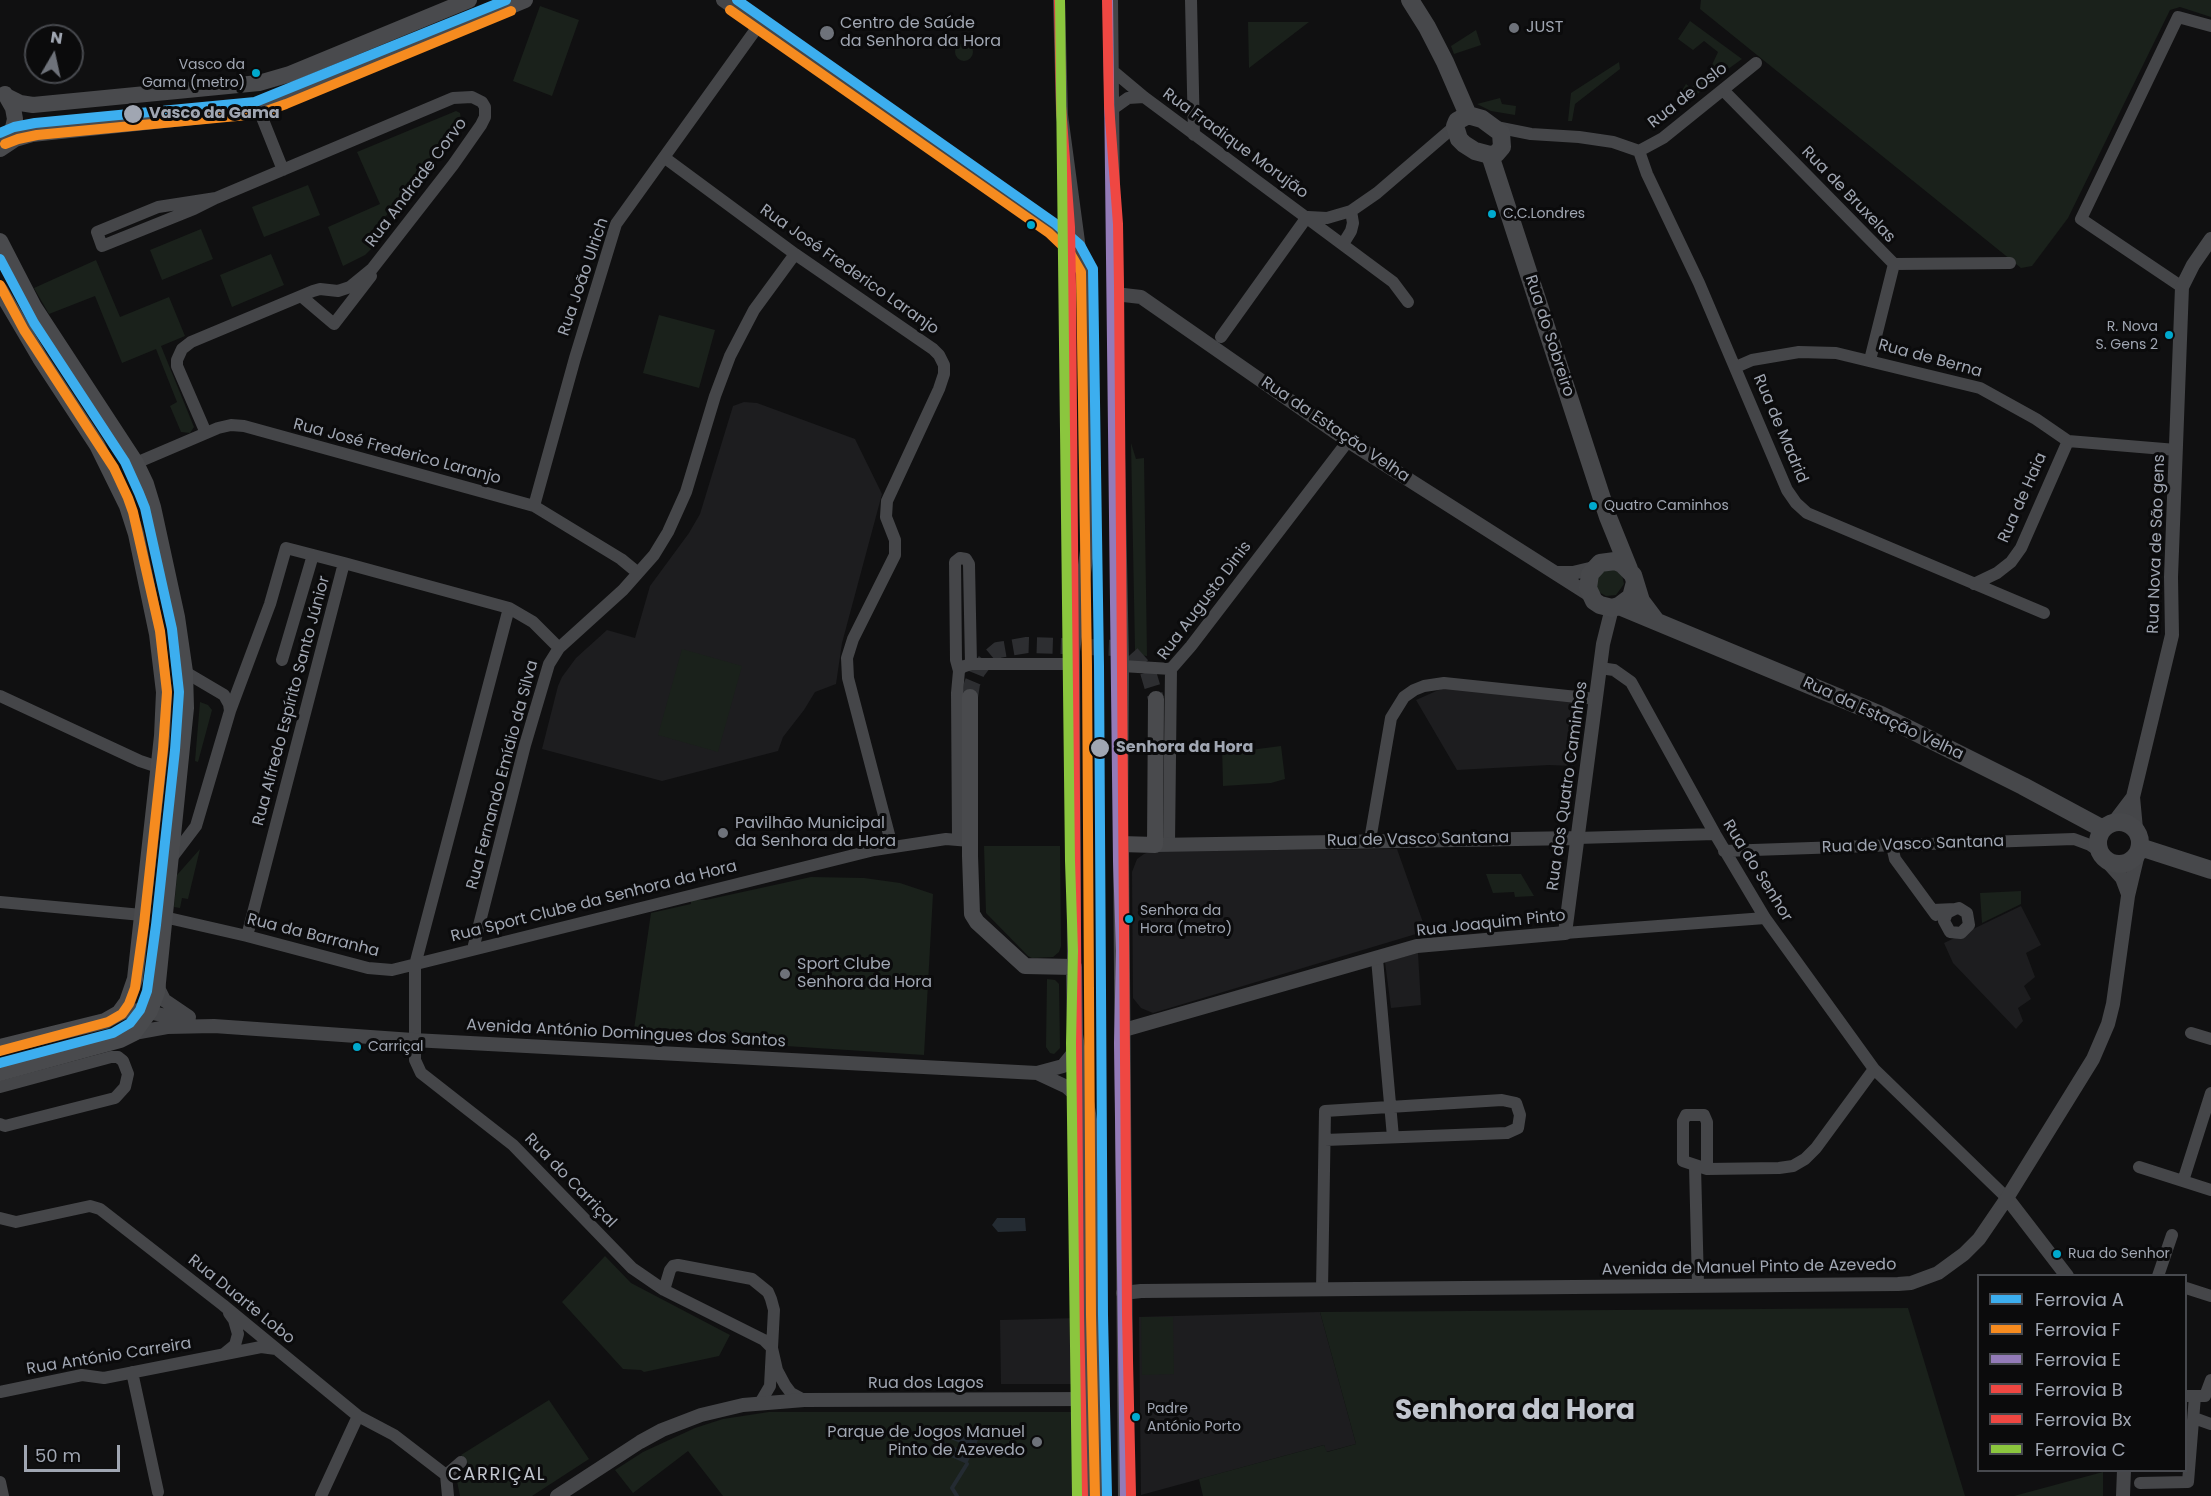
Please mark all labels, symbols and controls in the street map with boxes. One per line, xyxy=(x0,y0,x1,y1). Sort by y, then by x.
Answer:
place label: Centro de Saúde da Senhora da Hora xyxy=(840,14,1001,52)
place label: JUST xyxy=(1526,18,1563,38)
marker: JUST xyxy=(1507,21,1521,35)
north arrow xyxy=(24,24,84,84)
marker: Centro de Saúde da Senhora da Hora xyxy=(818,24,836,42)
text: N xyxy=(49,25,64,50)
place label: Vasco da Gama (metro) xyxy=(142,57,245,90)
street label: Rua de Oslo xyxy=(1645,59,1731,133)
marker: Vasco da Gama (metro) xyxy=(250,67,262,79)
street label: Rua Fradique Morujão xyxy=(1159,85,1311,203)
marker: Vasco da Gama xyxy=(122,103,144,125)
place label: Vasco da Gama xyxy=(149,104,280,124)
street label: Rua Andrade Corvo xyxy=(362,115,472,251)
street label: Rua de Bruxelas xyxy=(1797,143,1899,247)
street label: Rua José Frederico Laranjo xyxy=(756,201,942,339)
place label: C.C.Londres xyxy=(1503,206,1585,222)
marker: C.C.Londres xyxy=(1486,208,1498,220)
street label: Rua João Ulrich xyxy=(555,215,613,339)
unlabelled marker xyxy=(1025,219,1037,231)
street label: Rua do Sobreiro xyxy=(1520,273,1578,399)
place label: R. Nova S. Gens 2 xyxy=(2095,319,2158,352)
marker: R. Nova S. Gens 2 xyxy=(2163,329,2175,341)
street label: Rua de Berna xyxy=(1876,336,1984,382)
street label: Rua de Madrid xyxy=(1748,372,1812,486)
street label: Rua da Estação Velha xyxy=(1257,373,1413,487)
street label: Rua José Frederico Laranjo xyxy=(291,415,503,489)
street label: Rua de Haia xyxy=(1995,450,2051,546)
street label: Rua Nova de São gens xyxy=(2144,454,2170,634)
place label: Quatro Caminhos xyxy=(1604,498,1729,514)
marker: Quatro Caminhos xyxy=(1587,500,1599,512)
street label: Rua Augusto Dinis xyxy=(1154,538,1256,664)
street label: Rua Alfredo Espírito Santo Júnior xyxy=(249,574,335,828)
street label: Rua Fernando Emídio da Silva xyxy=(463,658,543,892)
street label: Rua da Estação Velha xyxy=(1800,673,1966,765)
street label: Rua dos Quatro Caminhos xyxy=(1544,680,1592,892)
marker: Senhora da Hora xyxy=(1089,737,1111,759)
place label: Senhora da Hora xyxy=(1116,738,1253,758)
place label: Pavilhão Municipal da Senhora da Hora xyxy=(735,814,896,852)
street label: Rua do Senhor xyxy=(1718,817,1796,925)
marker: Pavilhão Municipal da Senhora da Hora xyxy=(716,826,730,840)
street label: Rua de Vasco Santana xyxy=(1327,829,1509,851)
street label: Rua de Vasco Santana xyxy=(1822,832,2004,858)
street label: Rua Sport Clube da Senhora da Hora xyxy=(449,857,739,947)
place label: Senhora da Hora (metro) xyxy=(1140,903,1232,936)
street label: Rua Joaquim Pinto xyxy=(1415,907,1567,941)
street label: Rua da Barranha xyxy=(245,910,381,962)
marker: Senhora da Hora (metro) xyxy=(1123,913,1135,925)
place label: Sport Clube Senhora da Hora xyxy=(797,955,932,993)
marker: Sport Clube Senhora da Hora xyxy=(778,967,792,981)
street label: Avenida António Domingues dos Santos xyxy=(466,1016,786,1052)
place label: Carriçal xyxy=(368,1039,424,1055)
marker: Carriçal xyxy=(351,1041,363,1053)
street label: Rua do Carriçal xyxy=(520,1130,620,1232)
place label: Rua do Senhor xyxy=(2068,1246,2170,1262)
marker: Rua do Senhor xyxy=(2051,1248,2063,1260)
street label: Rua Duarte Lobo xyxy=(184,1251,298,1349)
street label: Avenida de Manuel Pinto de Azevedo xyxy=(1602,1256,1896,1280)
legend xyxy=(1977,1274,2187,1472)
text: Ferrovia A xyxy=(2035,1287,2124,1312)
text: Ferrovia F xyxy=(2035,1317,2121,1342)
street label: Rua António Carreira xyxy=(25,1334,193,1380)
text: Ferrovia E xyxy=(2035,1347,2121,1372)
street label: Rua dos Lagos xyxy=(868,1374,984,1394)
text: Ferrovia B xyxy=(2035,1377,2123,1402)
district label: Senhora da Hora xyxy=(1395,1395,1635,1429)
place label: Padre António Porto xyxy=(1147,1401,1241,1434)
text: Ferrovia Bx xyxy=(2035,1407,2131,1432)
marker: Padre António Porto xyxy=(1130,1411,1142,1423)
place label: Parque de Jogos Manuel Pinto de Azevedo xyxy=(827,1423,1025,1461)
scale bar xyxy=(27,1433,123,1471)
marker: Parque de Jogos Manuel Pinto de Azevedo xyxy=(1030,1435,1044,1449)
text: Ferrovia C xyxy=(2035,1437,2126,1462)
text: 50 m xyxy=(35,1443,81,1468)
district label: CARRIÇAL xyxy=(448,1464,546,1486)

